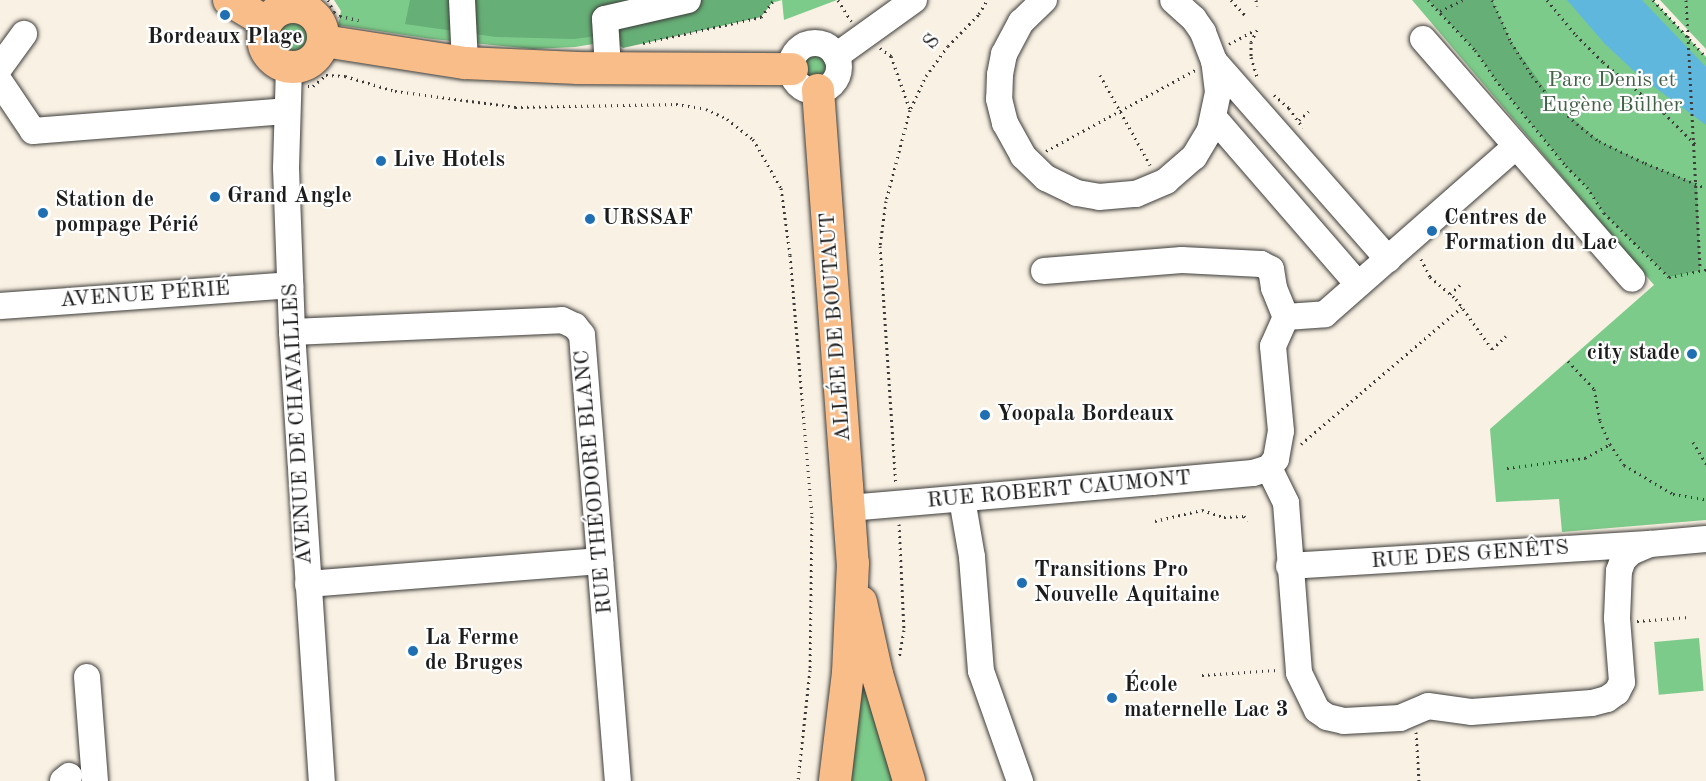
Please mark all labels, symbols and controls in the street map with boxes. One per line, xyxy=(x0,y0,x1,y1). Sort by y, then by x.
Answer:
marker: Bordeaux Plage xyxy=(218,8,232,22)
place label: Bordeaux Plage xyxy=(147,25,303,51)
street label: S xyxy=(917,28,947,56)
park label: Parc Denis et Eugène Bülher xyxy=(1541,67,1683,118)
place label: Live Hotels xyxy=(393,148,505,174)
marker: Live Hotels xyxy=(374,154,388,168)
place label: Grand Angle xyxy=(227,184,352,210)
place label: Station de pompage Périé xyxy=(55,187,199,238)
marker: Grand Angle xyxy=(208,190,222,204)
place label: Centres de Formation du Lac xyxy=(1444,205,1617,256)
marker: Station de pompage Périé xyxy=(36,206,50,220)
place label: URSSAF xyxy=(602,206,693,232)
street label: ALLÉE DE BOUTAUT xyxy=(815,211,857,443)
marker: URSSAF xyxy=(583,212,597,226)
marker: Centres de Formation du Lac xyxy=(1425,224,1439,238)
street label: AVENUE PÉRIÉ xyxy=(59,276,231,314)
street label: AVENUE DE CHAVAILLES xyxy=(277,282,319,566)
place label: city stade xyxy=(1587,341,1680,367)
marker: city stade xyxy=(1685,347,1699,361)
street label: RUE THÉODORE BLANC xyxy=(569,349,619,615)
place label: Yoopala Bordeaux xyxy=(997,402,1174,428)
marker: Yoopala Bordeaux xyxy=(978,408,992,422)
street label: RUE ROBERT CAUMONT xyxy=(926,465,1192,515)
street label: RUE DES GENÊTS xyxy=(1370,535,1570,575)
place label: Transitions Pro Nouvelle Aquitaine xyxy=(1034,557,1220,608)
marker: Transitions Pro Nouvelle Aquitaine xyxy=(1015,576,1029,590)
place label: La Ferme de Bruges xyxy=(425,625,523,676)
marker: La Ferme de Bruges xyxy=(406,644,420,658)
place label: École maternelle Lac 3 xyxy=(1124,672,1289,724)
marker: École maternelle Lac 3 xyxy=(1105,691,1119,705)

